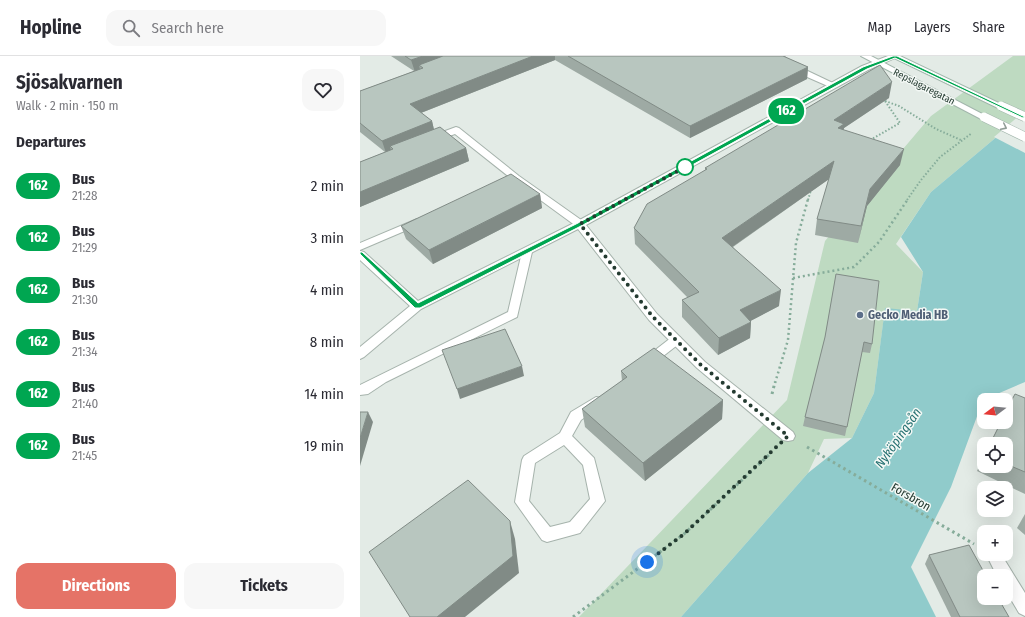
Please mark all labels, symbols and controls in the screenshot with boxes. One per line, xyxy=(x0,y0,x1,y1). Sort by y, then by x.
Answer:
search box xyxy=(106,10,386,46)
text: Hopline xyxy=(20,16,82,39)
icon: search xyxy=(120,17,142,39)
text: Search here xyxy=(152,19,224,37)
text: Map xyxy=(868,19,892,36)
text: Layers xyxy=(914,19,950,36)
text: Share xyxy=(972,19,1005,36)
street label: Repslagaregatan xyxy=(891,66,957,108)
button: heart xyxy=(302,69,344,111)
text: Sjösakvarnen xyxy=(16,71,123,94)
text: Walk · 2 min · 150 m xyxy=(16,98,119,113)
line badge: 162 xyxy=(763,98,809,124)
text: 162 xyxy=(776,102,796,119)
one-way arrow xyxy=(1000,122,1008,130)
text: Departures xyxy=(16,133,86,151)
unlabelled marker xyxy=(676,158,694,176)
text: Bus xyxy=(72,170,95,188)
text: 162 xyxy=(28,177,48,194)
text: 2 min xyxy=(311,177,344,195)
text: 21:28 xyxy=(72,188,98,203)
text: Bus xyxy=(72,222,95,240)
text: 162 xyxy=(28,229,48,246)
text: 3 min xyxy=(310,229,344,247)
text: 21:29 xyxy=(72,240,97,255)
text: Bus xyxy=(72,274,95,292)
text: 162 xyxy=(28,281,48,298)
text: 4 min xyxy=(310,281,344,299)
text: 21:30 xyxy=(72,292,98,307)
place label: Gecko Media HB xyxy=(868,308,948,322)
marker: Gecko Media HB xyxy=(855,310,865,320)
text: Bus xyxy=(72,326,95,344)
text: 162 xyxy=(28,333,48,350)
text: 8 min xyxy=(310,333,344,351)
text: 21:34 xyxy=(72,344,97,359)
text: Bus xyxy=(72,378,95,396)
text: 162 xyxy=(28,385,48,402)
text: 14 min xyxy=(304,385,344,403)
north arrow xyxy=(977,393,1013,429)
map controls xyxy=(977,393,1013,605)
text: 21:40 xyxy=(72,396,98,411)
water label: Nyköpingsån xyxy=(872,405,924,471)
text: Bus xyxy=(72,430,95,448)
text: 162 xyxy=(28,437,48,454)
text: 19 min xyxy=(304,437,344,455)
button: locate xyxy=(977,437,1013,473)
text: 21:45 xyxy=(72,448,97,463)
street label: Forsbron xyxy=(889,480,933,514)
button: layers xyxy=(977,481,1013,517)
button: + xyxy=(977,525,1013,561)
your location xyxy=(637,552,657,572)
button: Directions xyxy=(16,563,176,609)
button: Tickets xyxy=(184,563,344,609)
button: − xyxy=(977,569,1013,605)

